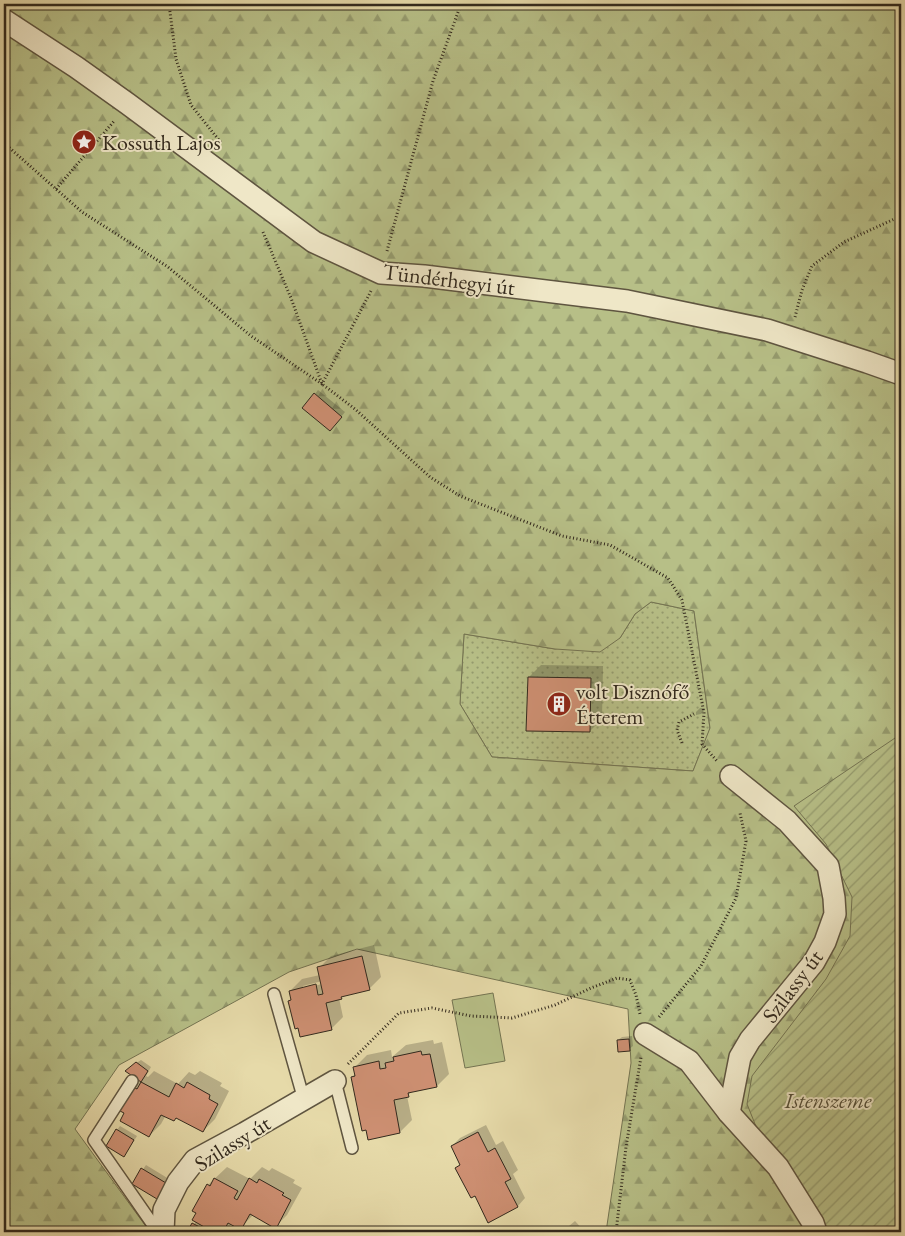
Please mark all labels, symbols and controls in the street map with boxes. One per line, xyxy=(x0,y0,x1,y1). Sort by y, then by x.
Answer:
place label: Kossuth Lajos xyxy=(102,128,221,157)
place icon: Kossuth Lajos xyxy=(71,129,97,155)
street label: Tündérhegyi út xyxy=(381,257,517,302)
place label: volt Disznófő Étterem xyxy=(576,677,690,731)
building icon: volt Disznófő Étterem xyxy=(546,691,572,717)
street label: Szilassy út xyxy=(755,944,829,1029)
park label: Istenszeme xyxy=(784,1086,872,1115)
street label: Szilassy út xyxy=(189,1109,276,1178)

